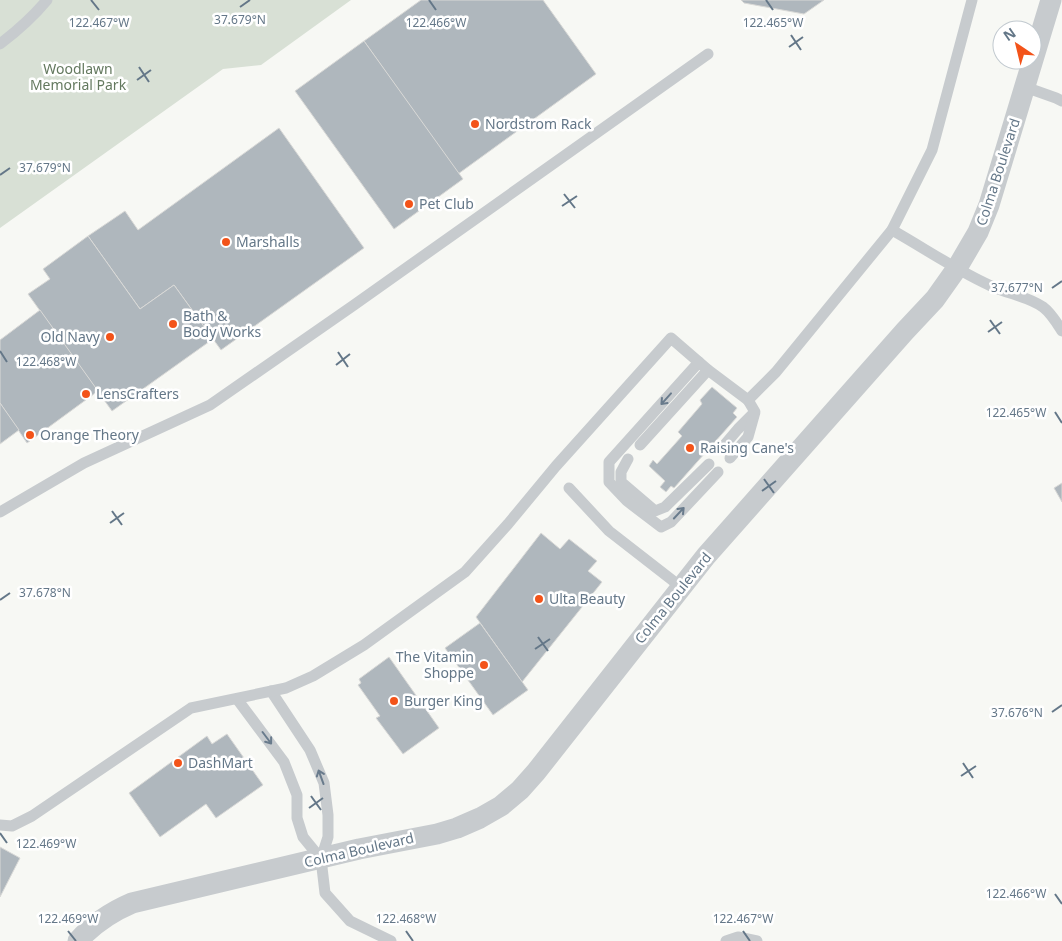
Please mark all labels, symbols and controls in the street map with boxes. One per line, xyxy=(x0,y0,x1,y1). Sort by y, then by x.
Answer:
text: 37.679°N xyxy=(214,11,266,28)
text: 122.467°W xyxy=(69,14,129,31)
text: 122.466°W xyxy=(406,14,466,31)
text: 122.465°W xyxy=(743,14,803,31)
north arrow xyxy=(992,20,1042,70)
text: N xyxy=(999,23,1019,45)
park label: Woodlawn Memorial Park xyxy=(30,59,127,94)
place label: Nordstrom Rack xyxy=(485,114,592,133)
street label: Colma Boulevard xyxy=(971,116,1024,228)
marker: Nordstrom Rack xyxy=(469,118,481,130)
text: 37.679°N xyxy=(19,159,71,176)
place label: Pet Club xyxy=(419,194,474,213)
marker: Pet Club xyxy=(403,198,415,210)
place label: Marshalls xyxy=(236,232,300,251)
marker: Marshalls xyxy=(220,236,232,248)
text: 37.677°N xyxy=(991,279,1043,296)
place label: Bath & Body Works xyxy=(183,306,261,341)
marker: Bath & Body Works xyxy=(167,318,179,330)
place label: Old Navy xyxy=(40,327,101,346)
marker: Old Navy xyxy=(104,331,116,343)
text: 122.468°W xyxy=(16,353,76,370)
place label: LensCrafters xyxy=(96,384,179,403)
marker: LensCrafters xyxy=(80,388,92,400)
one-way arrow xyxy=(660,392,672,405)
text: 122.465°W xyxy=(986,404,1046,421)
place label: Orange Theory xyxy=(40,425,140,444)
marker: Orange Theory xyxy=(24,429,36,441)
place label: Raising Cane's xyxy=(700,438,794,457)
marker: Raising Cane's xyxy=(684,442,696,454)
one-way arrow xyxy=(673,507,685,519)
street label: Colma Boulevard xyxy=(630,548,715,647)
text: 37.678°N xyxy=(19,584,71,601)
place label: Ulta Beauty xyxy=(549,589,626,608)
marker: Ulta Beauty xyxy=(533,593,545,605)
place label: The Vitamin Shoppe xyxy=(396,647,474,682)
marker: The Vitamin Shoppe xyxy=(478,659,490,671)
place label: Burger King xyxy=(404,691,483,710)
marker: Burger King xyxy=(388,695,400,707)
text: 37.676°N xyxy=(991,704,1043,721)
one-way arrow xyxy=(261,731,272,744)
place label: DashMart xyxy=(188,753,253,772)
marker: DashMart xyxy=(172,757,184,769)
one-way arrow xyxy=(316,770,325,785)
street label: Colma Boulevard xyxy=(302,828,416,871)
text: 122.469°W xyxy=(16,835,76,852)
text: 122.466°W xyxy=(986,885,1046,902)
text: 122.469°W xyxy=(38,910,98,927)
text: 122.468°W xyxy=(376,910,436,927)
text: 122.467°W xyxy=(713,910,773,927)

